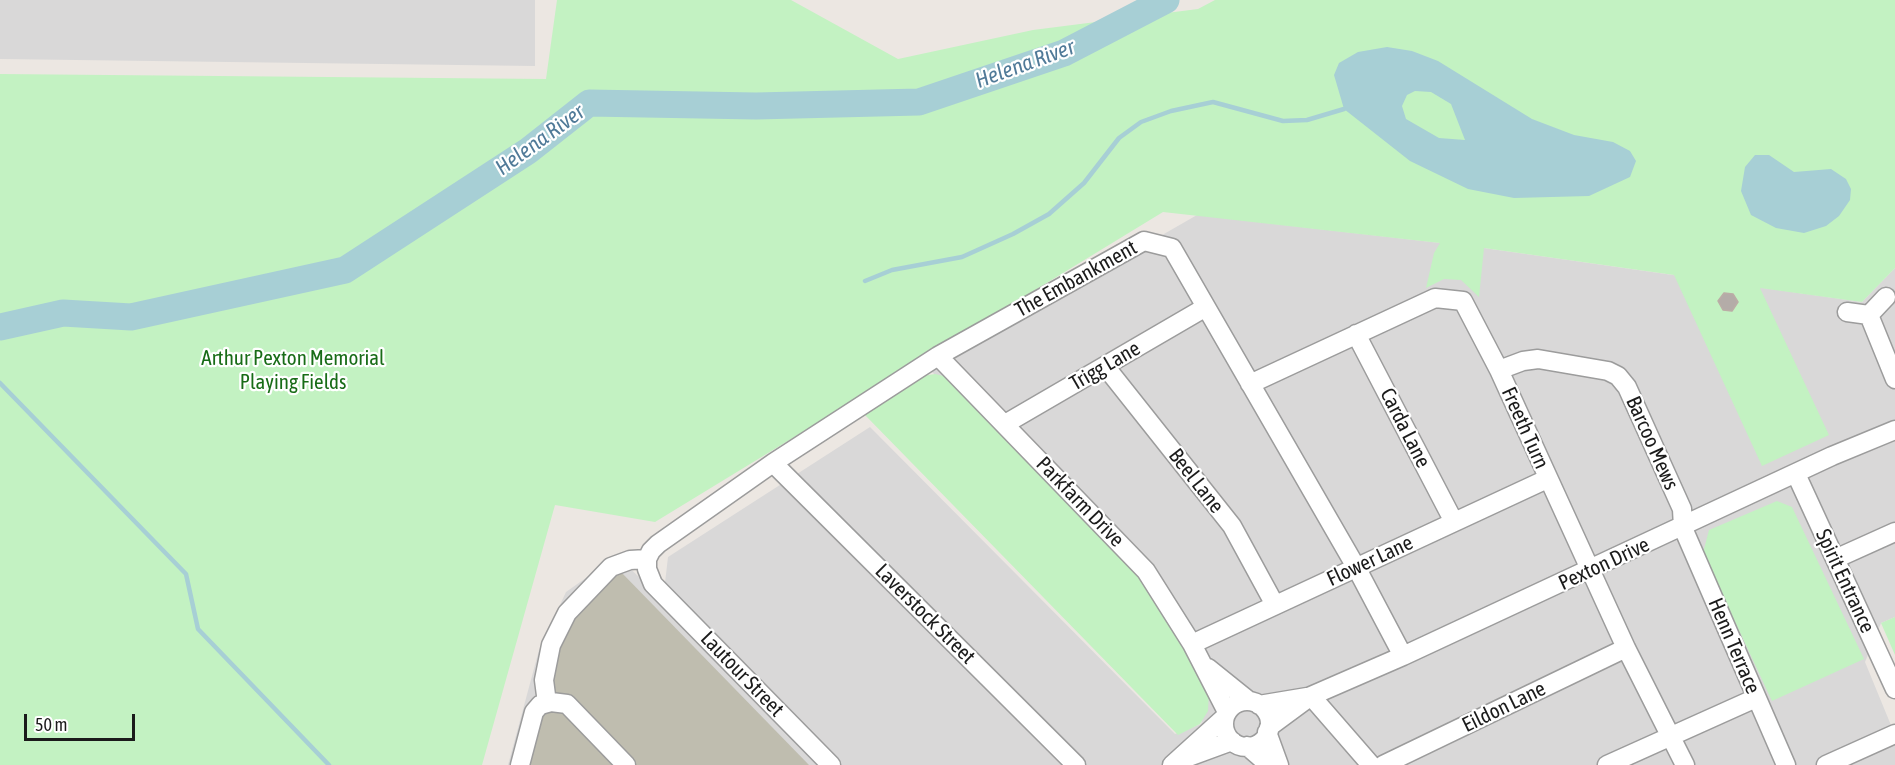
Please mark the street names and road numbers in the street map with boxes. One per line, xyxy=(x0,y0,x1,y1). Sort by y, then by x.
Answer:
street label: The Embankment xyxy=(1011,235,1141,323)
street label: Trigg Lane xyxy=(1065,336,1145,396)
street label: Freeth Turn xyxy=(1496,383,1554,473)
street label: Carda Lane xyxy=(1374,384,1436,472)
street label: Barcoo Mews xyxy=(1620,392,1684,494)
street label: Beel Lane xyxy=(1163,444,1229,518)
street label: Parkfarm Drive xyxy=(1031,452,1129,552)
street label: Spirit Entrance xyxy=(1810,525,1880,637)
street label: Flower Lane xyxy=(1323,530,1417,592)
street label: Pexton Drive xyxy=(1555,532,1653,596)
street label: Laverstock Street xyxy=(870,559,980,669)
street label: Henn Terrace xyxy=(1703,594,1765,698)
street label: Lautour Street xyxy=(695,626,789,722)
street label: Eildon Lane xyxy=(1458,676,1550,738)

